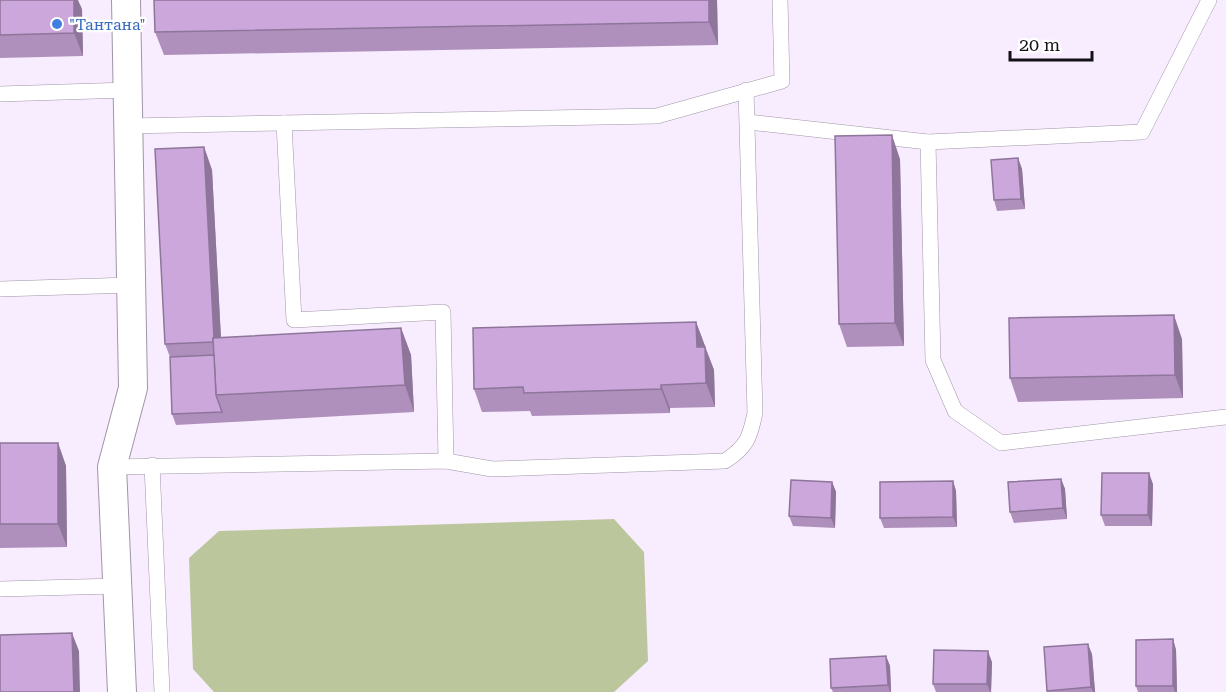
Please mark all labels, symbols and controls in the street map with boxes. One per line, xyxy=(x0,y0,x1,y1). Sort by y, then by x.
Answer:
place label: "Тантана" xyxy=(69,15,145,34)
marker: "Тантана" xyxy=(50,17,64,31)
scale bar xyxy=(1010,24,1092,62)
text: 20 m xyxy=(1019,34,1060,55)

